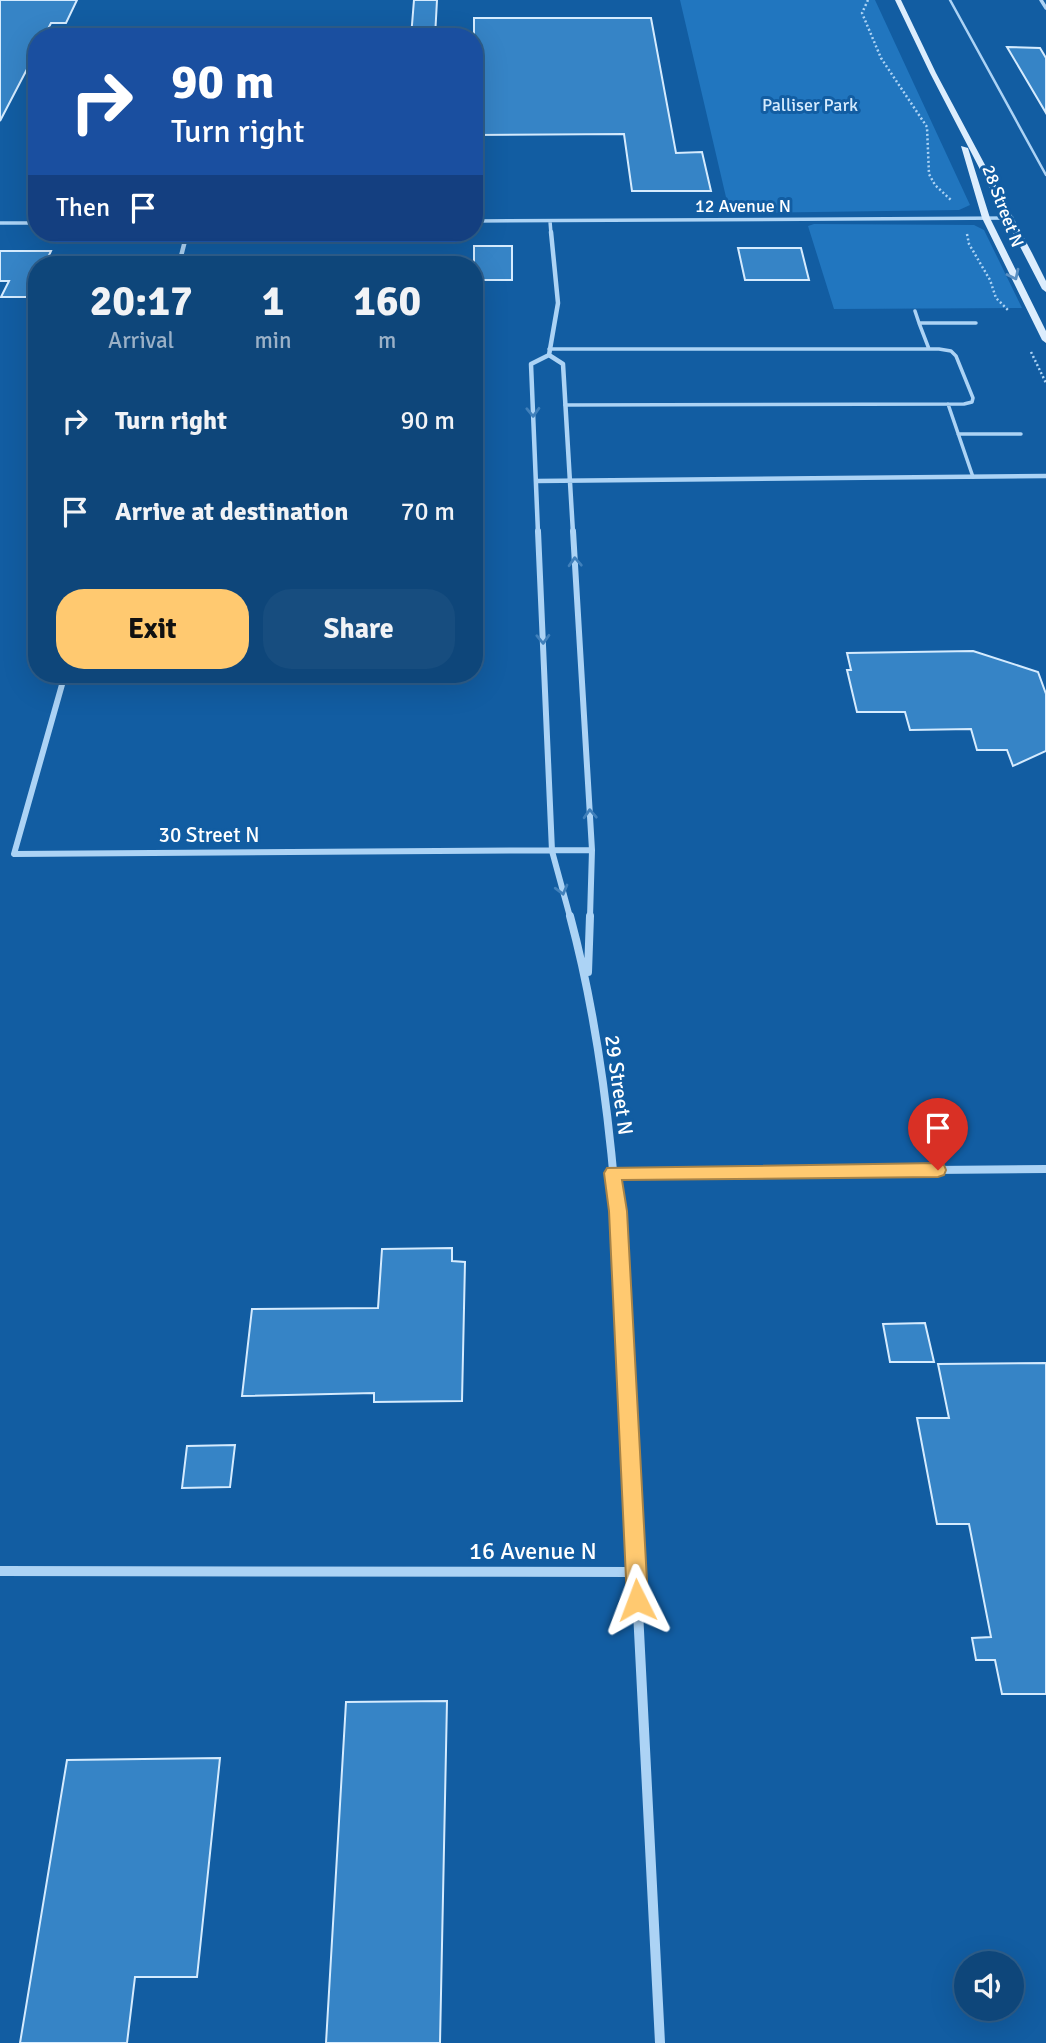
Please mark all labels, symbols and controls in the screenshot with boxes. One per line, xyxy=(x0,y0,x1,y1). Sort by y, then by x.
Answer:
text: 90 m xyxy=(171,52,274,112)
icon: right xyxy=(56,56,147,147)
park label: Palliser Park xyxy=(762,94,858,116)
text: Turn right xyxy=(171,112,304,151)
street label: 28 Street N xyxy=(977,162,1029,250)
icon: arrive xyxy=(124,189,162,227)
text: Then xyxy=(56,192,110,224)
street label: 12 Avenue N xyxy=(695,195,791,217)
one-way arrow xyxy=(1006,268,1020,280)
text: 20:17 xyxy=(90,276,193,327)
text: 1 xyxy=(262,276,284,327)
text: 160 xyxy=(353,276,421,327)
text: Arrival xyxy=(108,326,174,355)
text: min xyxy=(254,326,292,355)
text: m xyxy=(378,326,396,355)
icon: right xyxy=(56,402,94,440)
text: Turn right xyxy=(115,405,227,437)
text: 90 m xyxy=(400,405,455,437)
one-way arrow xyxy=(526,407,541,418)
icon: arrive xyxy=(56,493,94,531)
text: Arrive at destination xyxy=(115,496,348,528)
text: 70 m xyxy=(400,496,455,528)
one-way arrow xyxy=(567,557,582,568)
button: Exit xyxy=(56,589,249,669)
button: Share xyxy=(263,589,455,669)
one-way arrow xyxy=(535,634,550,645)
one-way arrow xyxy=(583,808,598,819)
street label: 30 Street N xyxy=(159,822,259,848)
one-way arrow xyxy=(554,884,569,896)
street label: 29 Street N xyxy=(599,1033,639,1137)
pin xyxy=(908,1098,968,1170)
icon: arrive xyxy=(919,1109,957,1147)
street label: 16 Avenue N xyxy=(469,1536,597,1566)
position arrow xyxy=(600,1563,674,1637)
map controls xyxy=(954,1951,1024,2021)
button: sound xyxy=(954,1951,1024,2021)

